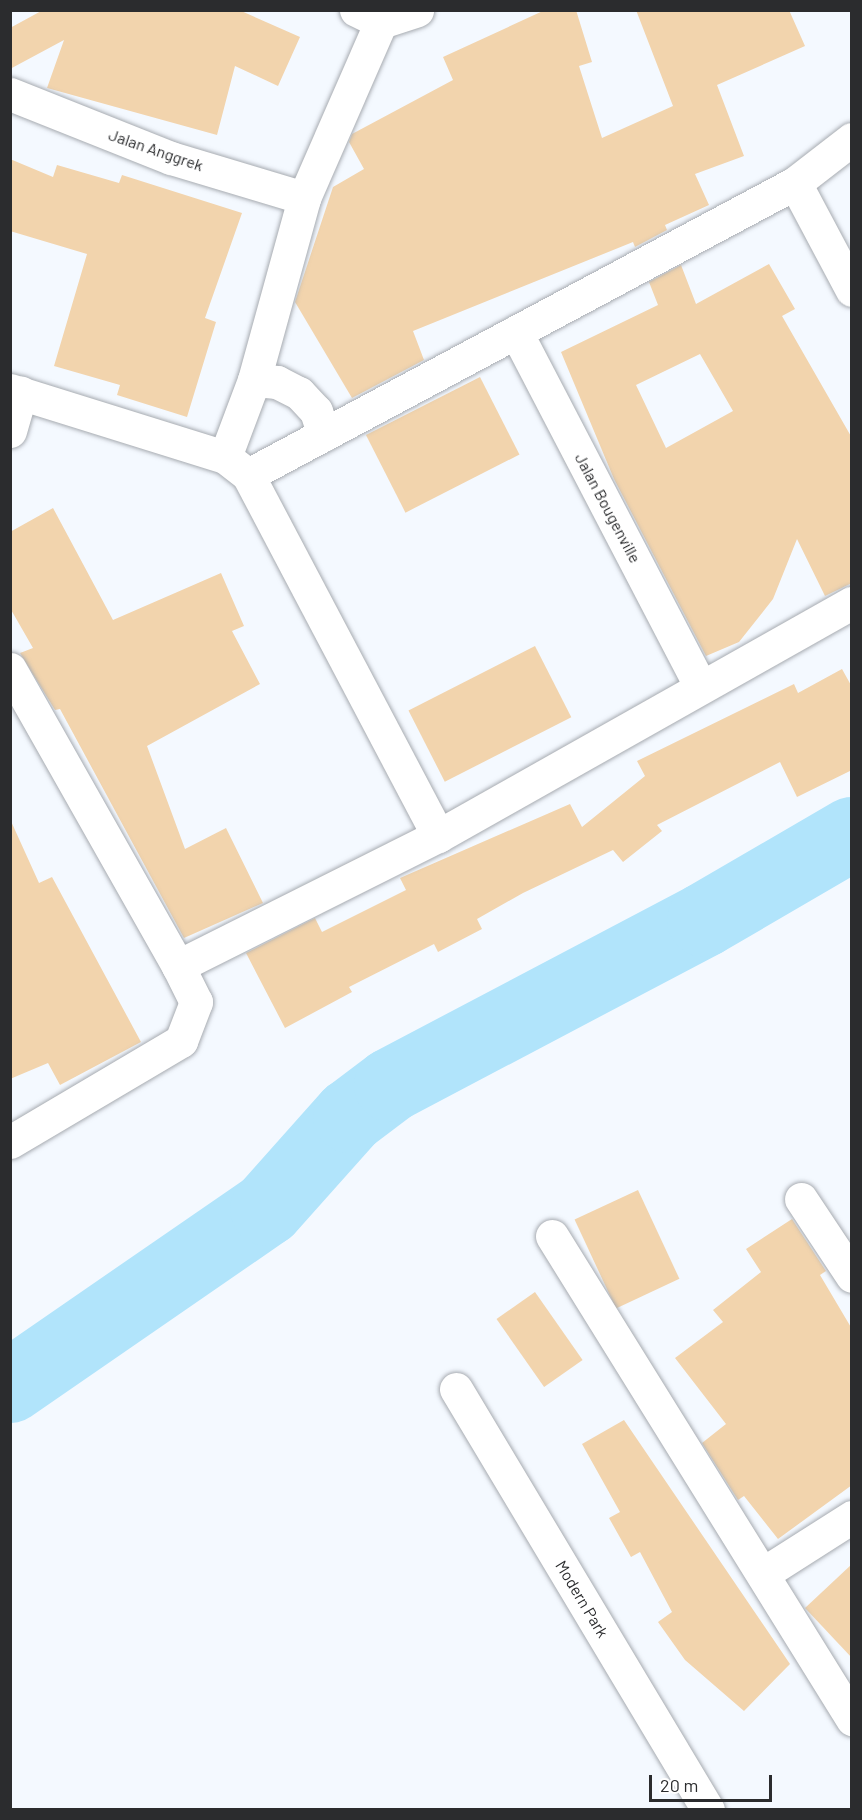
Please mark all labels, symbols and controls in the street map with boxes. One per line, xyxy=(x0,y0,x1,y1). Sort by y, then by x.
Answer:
street label: Jalan Anggrek xyxy=(106,125,206,175)
street label: Jalan Bougenville xyxy=(571,450,645,566)
street label: Modern Park xyxy=(551,1557,613,1641)
scale bar xyxy=(652,1763,775,1801)
text: 20 m xyxy=(660,1774,698,1796)

